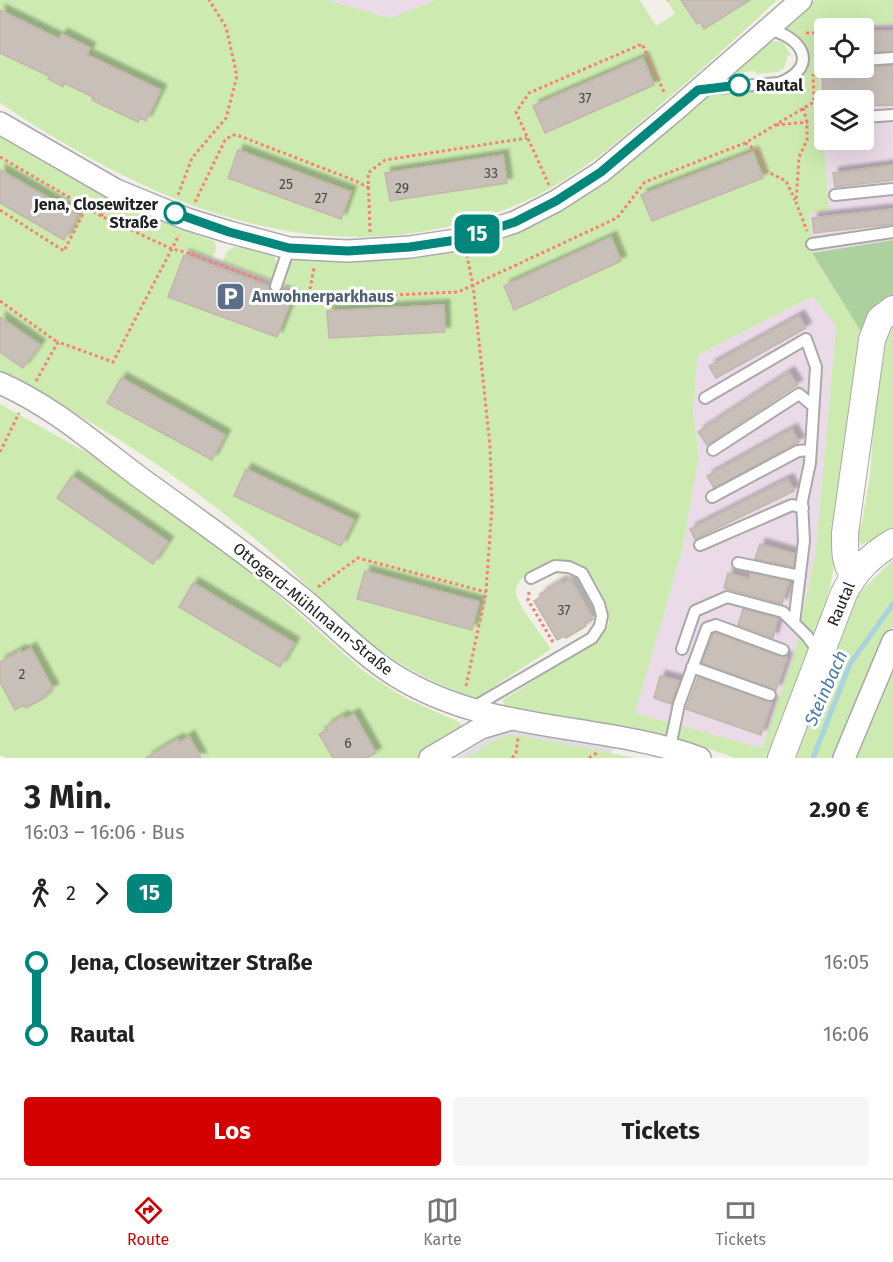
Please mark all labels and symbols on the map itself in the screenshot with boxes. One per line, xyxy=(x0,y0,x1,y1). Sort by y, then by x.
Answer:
marker: Rautal xyxy=(728,74,750,96)
place label: Rautal xyxy=(756,76,803,95)
house number: 37 xyxy=(578,90,592,107)
house number: 33 xyxy=(484,165,498,182)
house number: 25 xyxy=(279,176,293,193)
house number: 29 xyxy=(395,180,409,197)
house number: 27 xyxy=(314,190,328,207)
place label: Jena, Closewitzer Straße xyxy=(33,195,159,232)
marker: Jena, Closewitzer Straße xyxy=(164,202,186,224)
line badge: 15 xyxy=(450,214,504,254)
parking icon: Anwohnerparkhaus xyxy=(215,280,247,312)
place label: Anwohnerparkhaus xyxy=(251,287,394,306)
street label: Ottogerd-Mühlmann-Straße xyxy=(229,539,397,679)
street label: Rautal xyxy=(823,579,859,629)
house number: 37 xyxy=(557,602,571,619)
water label: Steinbach xyxy=(799,647,852,730)
house number: 2 xyxy=(19,666,26,683)
house number: 6 xyxy=(344,735,352,752)

